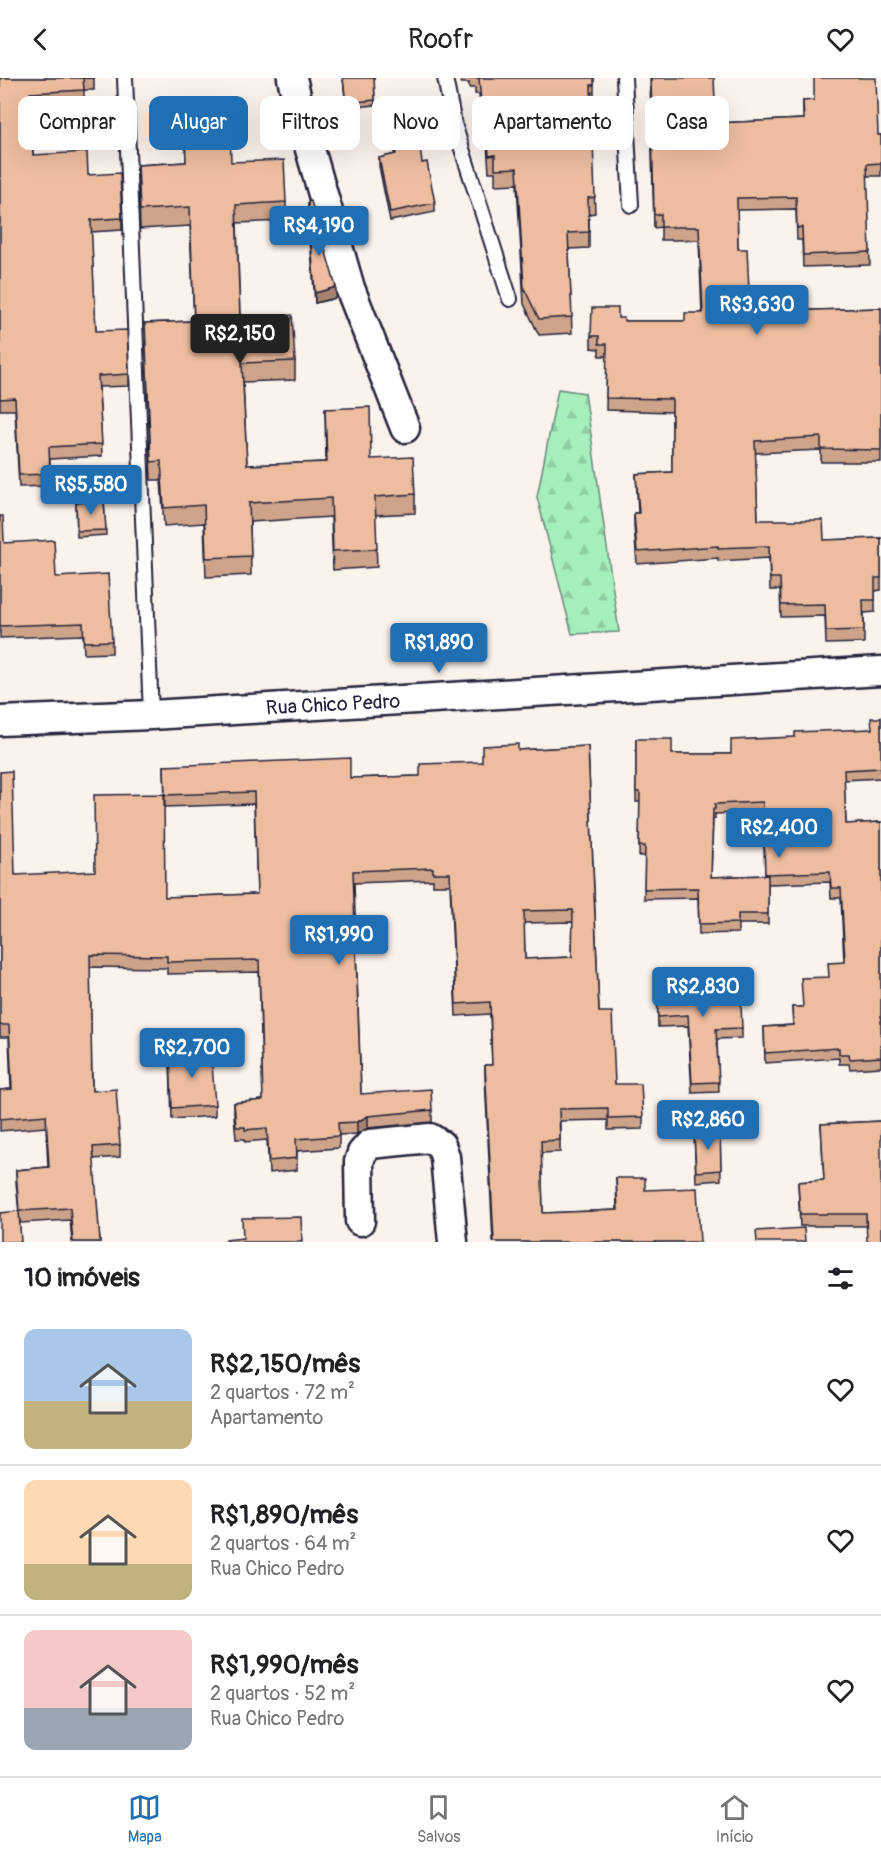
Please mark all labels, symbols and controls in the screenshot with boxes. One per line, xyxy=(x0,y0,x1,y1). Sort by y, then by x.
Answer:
icon: back xyxy=(24,23,57,56)
text: Roofr xyxy=(408,23,473,56)
icon: heart xyxy=(824,23,857,56)
chip: Comprar xyxy=(18,96,137,150)
chip: Alugar xyxy=(149,96,248,150)
chip: Filtros xyxy=(260,96,360,150)
chip: Novo xyxy=(372,96,460,150)
chip: Apartamento xyxy=(472,96,633,150)
chip: Casa xyxy=(645,96,729,150)
pin: R$4,190 xyxy=(264,206,374,257)
text: R$4,190 xyxy=(284,213,354,238)
pin: R$3,630 xyxy=(702,285,812,336)
text: R$3,630 xyxy=(719,292,795,317)
pin: R$2,150 xyxy=(185,314,295,365)
text: R$2,150 xyxy=(205,321,276,346)
pin: R$5,580 xyxy=(36,465,146,516)
text: R$5,580 xyxy=(55,472,127,497)
pin: R$1,890 xyxy=(384,623,494,674)
text: R$1,890 xyxy=(404,630,474,655)
street label: Rua Chico Pedro xyxy=(265,688,401,720)
pin: R$2,400 xyxy=(724,808,834,859)
text: R$2,400 xyxy=(740,815,818,840)
pin: R$1,990 xyxy=(284,915,394,966)
text: R$1,990 xyxy=(304,922,374,947)
pin: R$2,830 xyxy=(648,967,758,1018)
text: R$2,830 xyxy=(666,974,740,999)
pin: R$2,700 xyxy=(137,1028,247,1079)
text: R$2,700 xyxy=(154,1035,230,1060)
pin: R$2,860 xyxy=(653,1100,763,1151)
text: R$2,860 xyxy=(671,1107,745,1132)
text: 10 imóveis xyxy=(24,1262,140,1294)
icon: filters xyxy=(824,1262,857,1295)
text: R$2,150/mês xyxy=(210,1348,360,1380)
icon: home xyxy=(72,1353,144,1425)
icon: heart xyxy=(824,1373,857,1406)
text: 2 quartos · 72 m² xyxy=(210,1380,355,1405)
text: Apartamento xyxy=(210,1405,323,1430)
text: R$1,890/mês xyxy=(210,1499,358,1531)
icon: home xyxy=(72,1504,144,1576)
icon: heart xyxy=(824,1524,857,1557)
text: 2 quartos · 64 m² xyxy=(210,1531,356,1556)
text: Rua Chico Pedro xyxy=(210,1556,344,1581)
text: R$1,990/mês xyxy=(210,1649,358,1681)
icon: home xyxy=(72,1654,144,1726)
icon: heart xyxy=(824,1674,857,1707)
text: 2 quartos · 52 m² xyxy=(210,1681,355,1706)
text: Rua Chico Pedro xyxy=(210,1706,344,1731)
tab: Mapa xyxy=(128,1791,162,1847)
tab: Salvos xyxy=(417,1791,460,1847)
tab: Início xyxy=(716,1791,753,1847)

